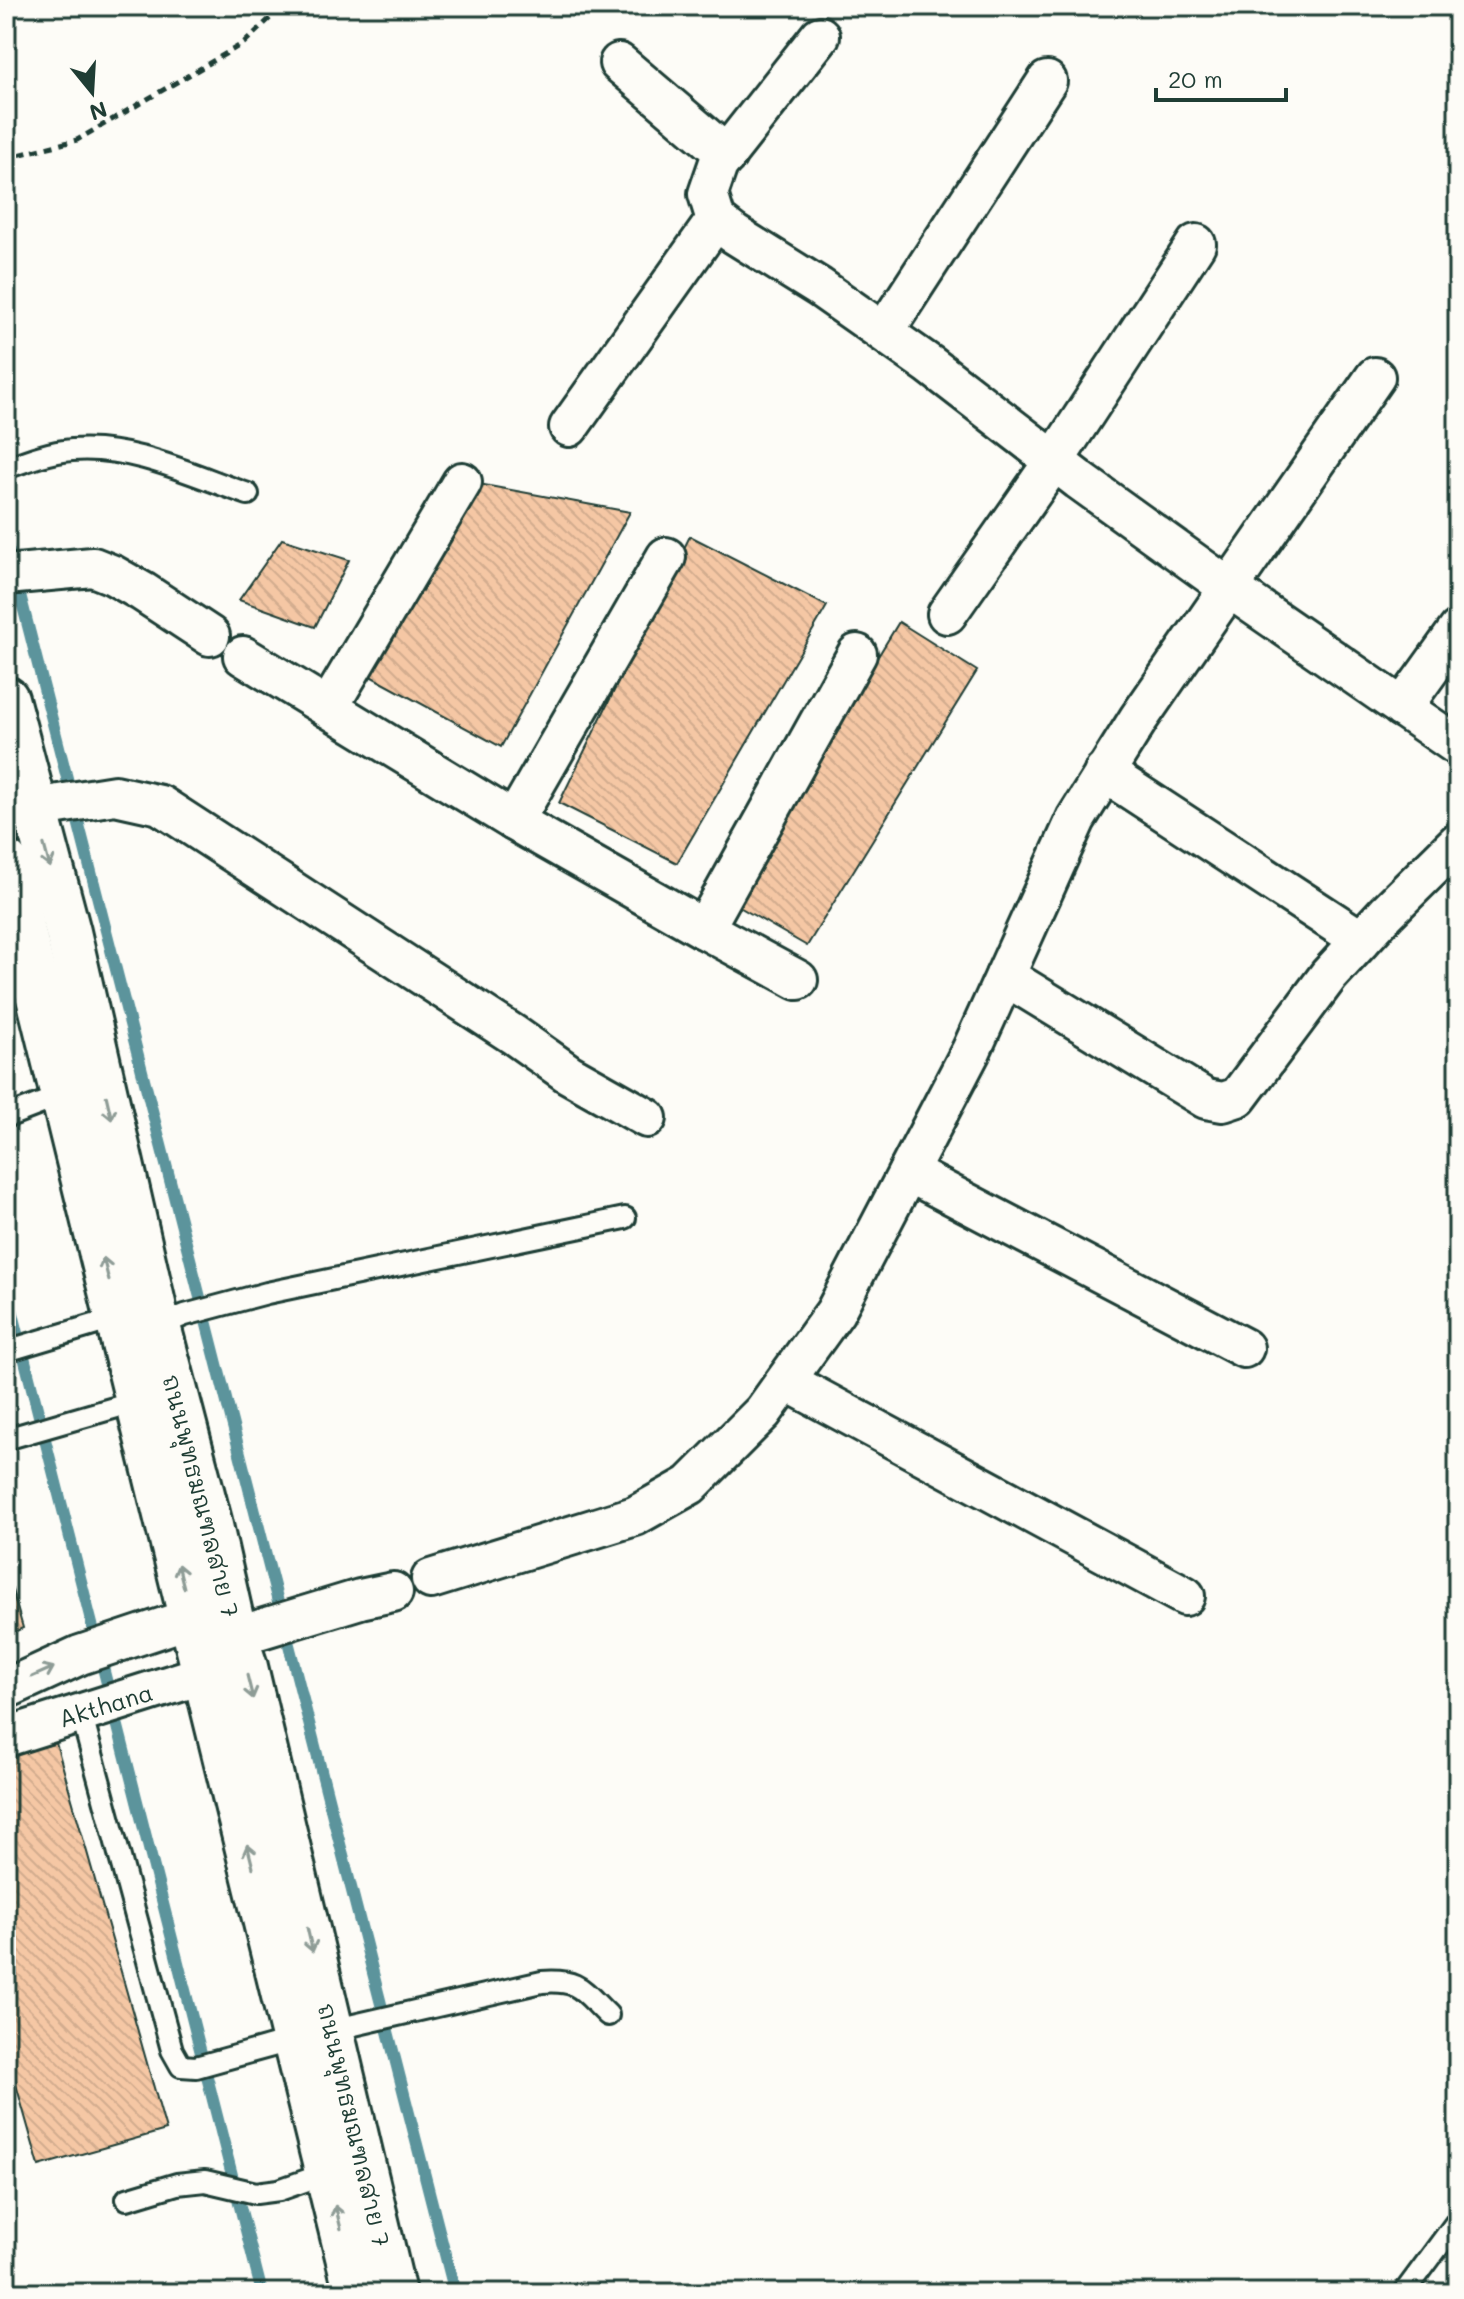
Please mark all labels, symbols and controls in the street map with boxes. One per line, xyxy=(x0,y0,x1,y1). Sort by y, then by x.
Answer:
north arrow xyxy=(52,52,132,132)
scale bar xyxy=(1156,52,1286,102)
text: 20 m xyxy=(1168,63,1223,94)
text: N xyxy=(86,95,111,128)
one-way arrow xyxy=(40,842,55,868)
one-way arrow xyxy=(102,1095,117,1121)
one-way arrow xyxy=(97,1257,112,1283)
street label: ถนนพุทธมณฑลสาย 7 xyxy=(153,1371,247,1621)
one-way arrow xyxy=(173,1564,188,1590)
one-way arrow xyxy=(31,1664,55,1679)
one-way arrow xyxy=(243,1674,258,1699)
street label: Akthana xyxy=(55,1676,156,1734)
one-way arrow xyxy=(241,1844,256,1869)
one-way arrow xyxy=(303,1927,318,1952)
street label: ถนนพุทธมณฑลสาย 7 xyxy=(308,2000,398,2250)
one-way arrow xyxy=(330,2205,345,2231)

